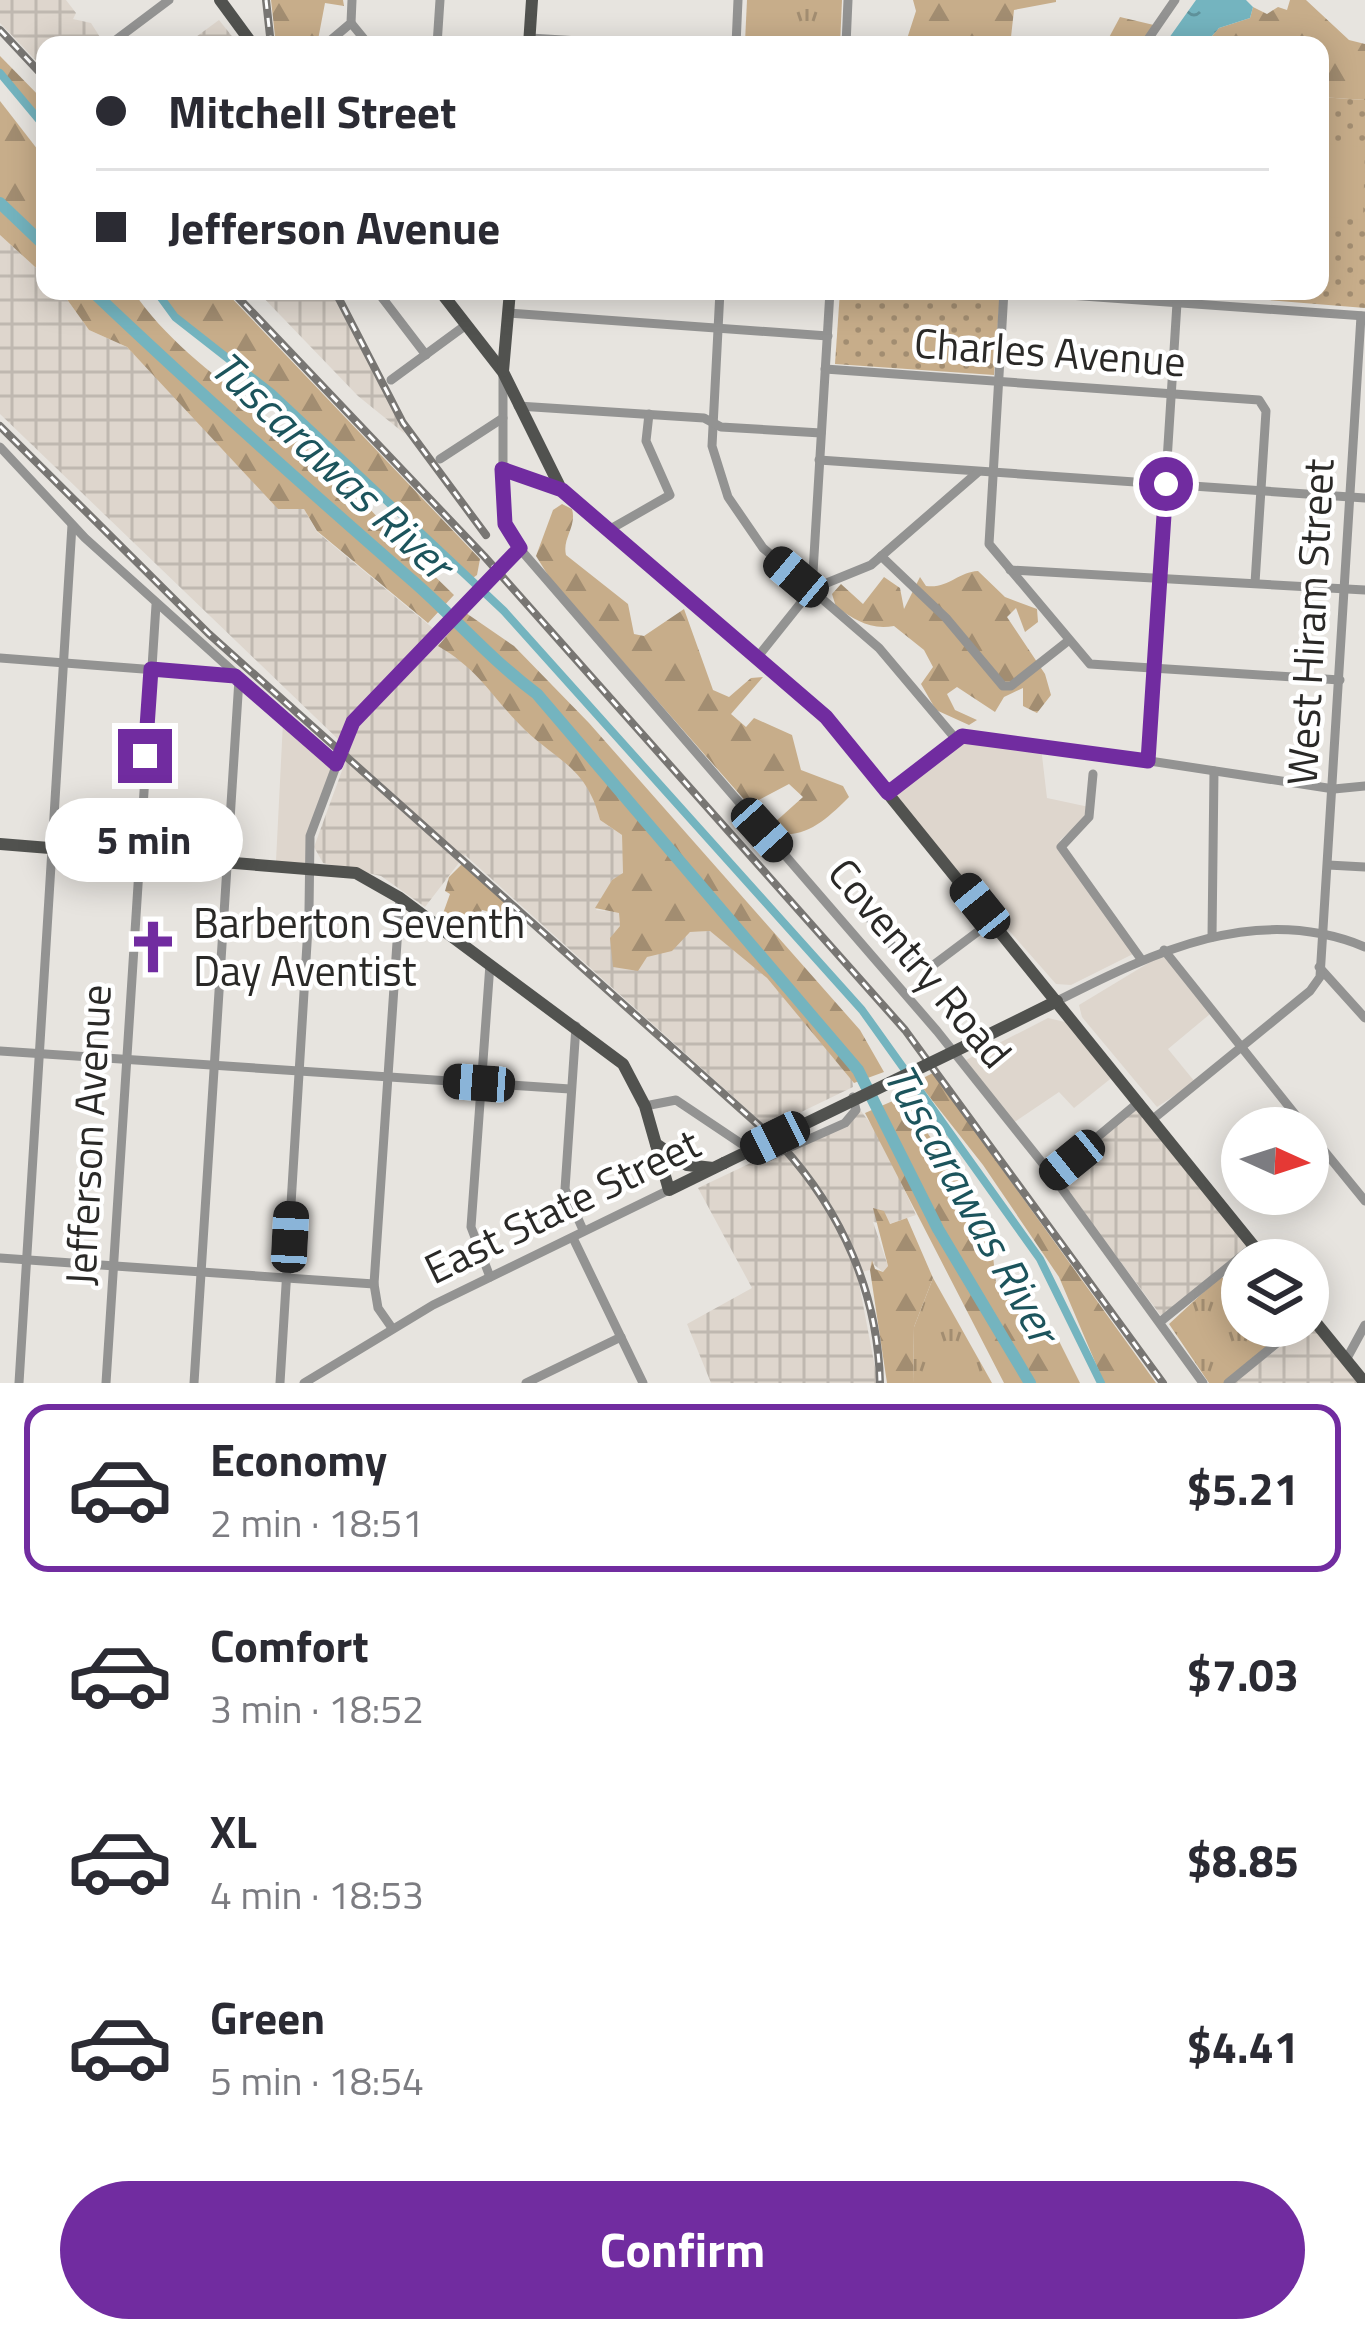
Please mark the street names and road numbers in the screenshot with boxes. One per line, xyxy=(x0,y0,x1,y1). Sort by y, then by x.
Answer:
street label: Charles Avenue xyxy=(912,310,1188,392)
street label: West Hiram Street xyxy=(1268,457,1350,787)
street label: Coventry Road xyxy=(814,843,1028,1082)
street label: Jefferson Avenue xyxy=(47,983,127,1287)
street label: East State Street xyxy=(413,1111,710,1299)

